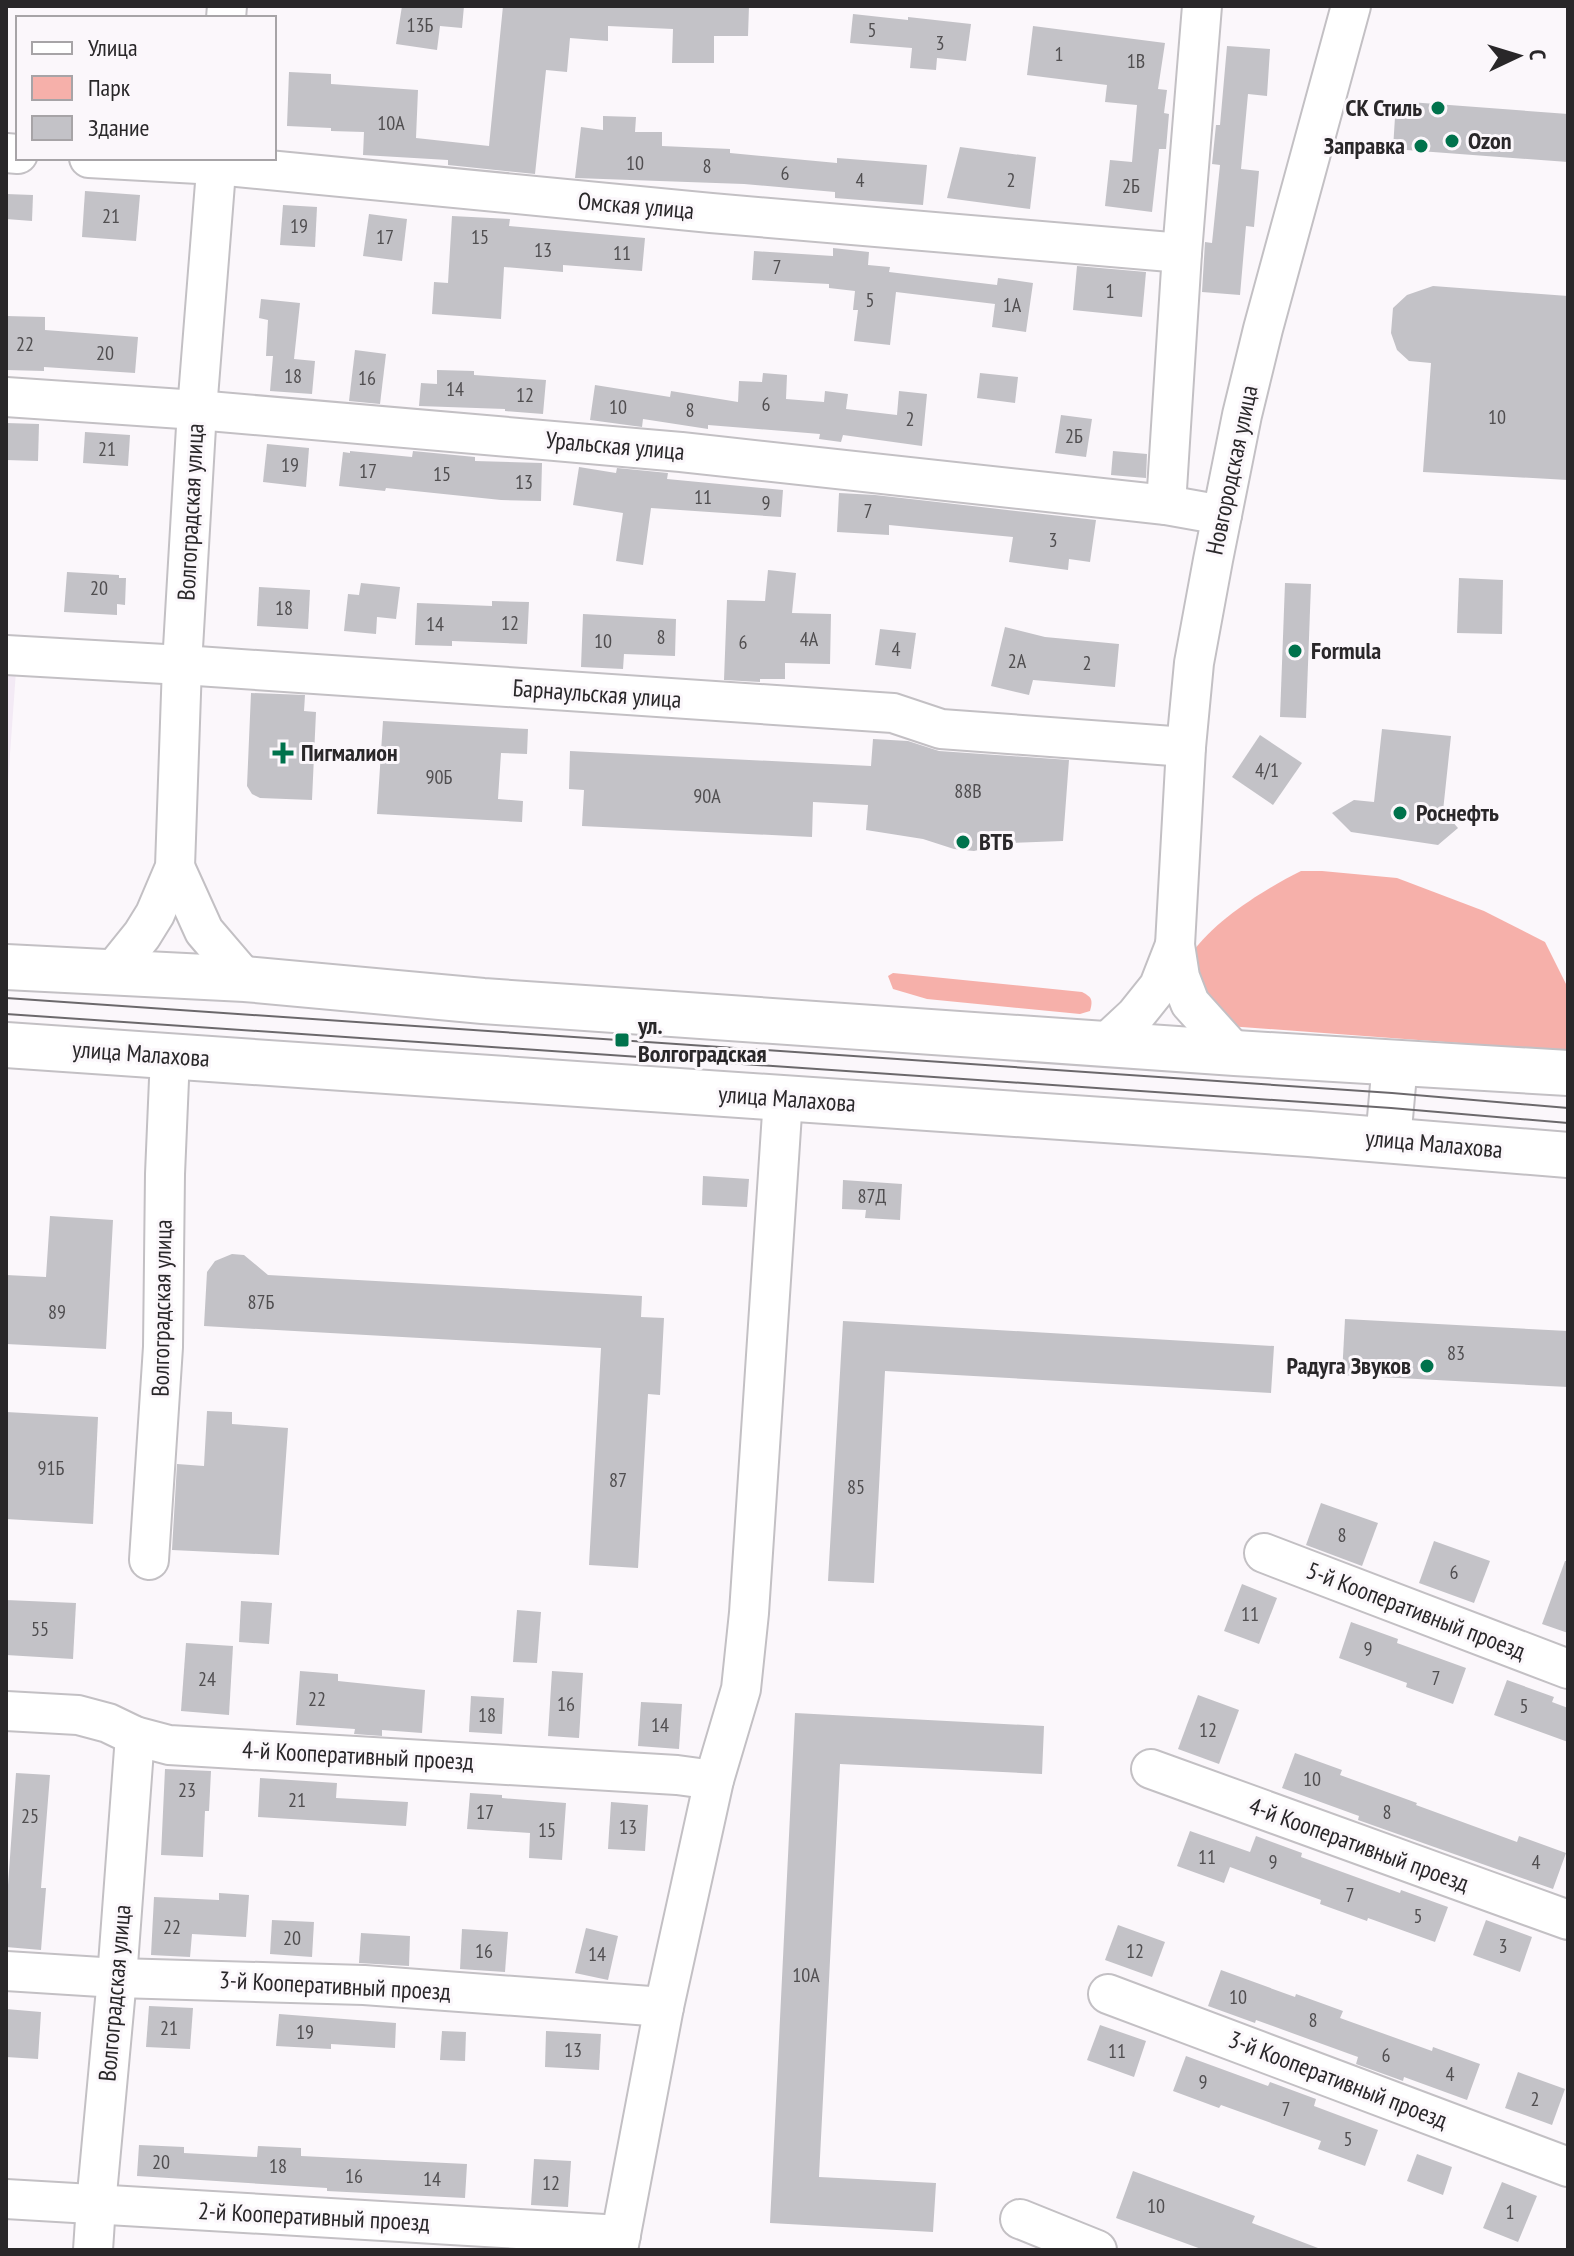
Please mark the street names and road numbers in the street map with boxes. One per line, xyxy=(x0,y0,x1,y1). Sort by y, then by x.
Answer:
street label: Омская улица xyxy=(577,185,695,226)
street label: Новгородская улица xyxy=(1198,382,1265,557)
street label: Волгоградская улица xyxy=(170,423,211,601)
street label: Уральская улица xyxy=(544,424,686,467)
street label: Барнаульская улица xyxy=(512,672,682,715)
street label: улица Малахова xyxy=(71,1033,211,1074)
street label: улица Малахова xyxy=(717,1078,857,1119)
street label: улица Малахова xyxy=(1364,1122,1504,1165)
street label: Волгоградская улица xyxy=(144,1219,179,1397)
street label: 5-й Кооперативный проезд xyxy=(1302,1555,1530,1667)
street label: 4-й Кооперативный проезд xyxy=(241,1734,475,1777)
street label: 4-й Кооперативный проезд xyxy=(1245,1790,1474,1899)
street label: Волгоградская улица xyxy=(91,1903,138,2083)
street label: 3-й Кооперативный проезд xyxy=(218,1964,452,2007)
street label: 3-й Кооперативный проезд xyxy=(1224,2024,1452,2136)
street label: 2-й Кооперативный проезд xyxy=(197,2195,431,2238)

